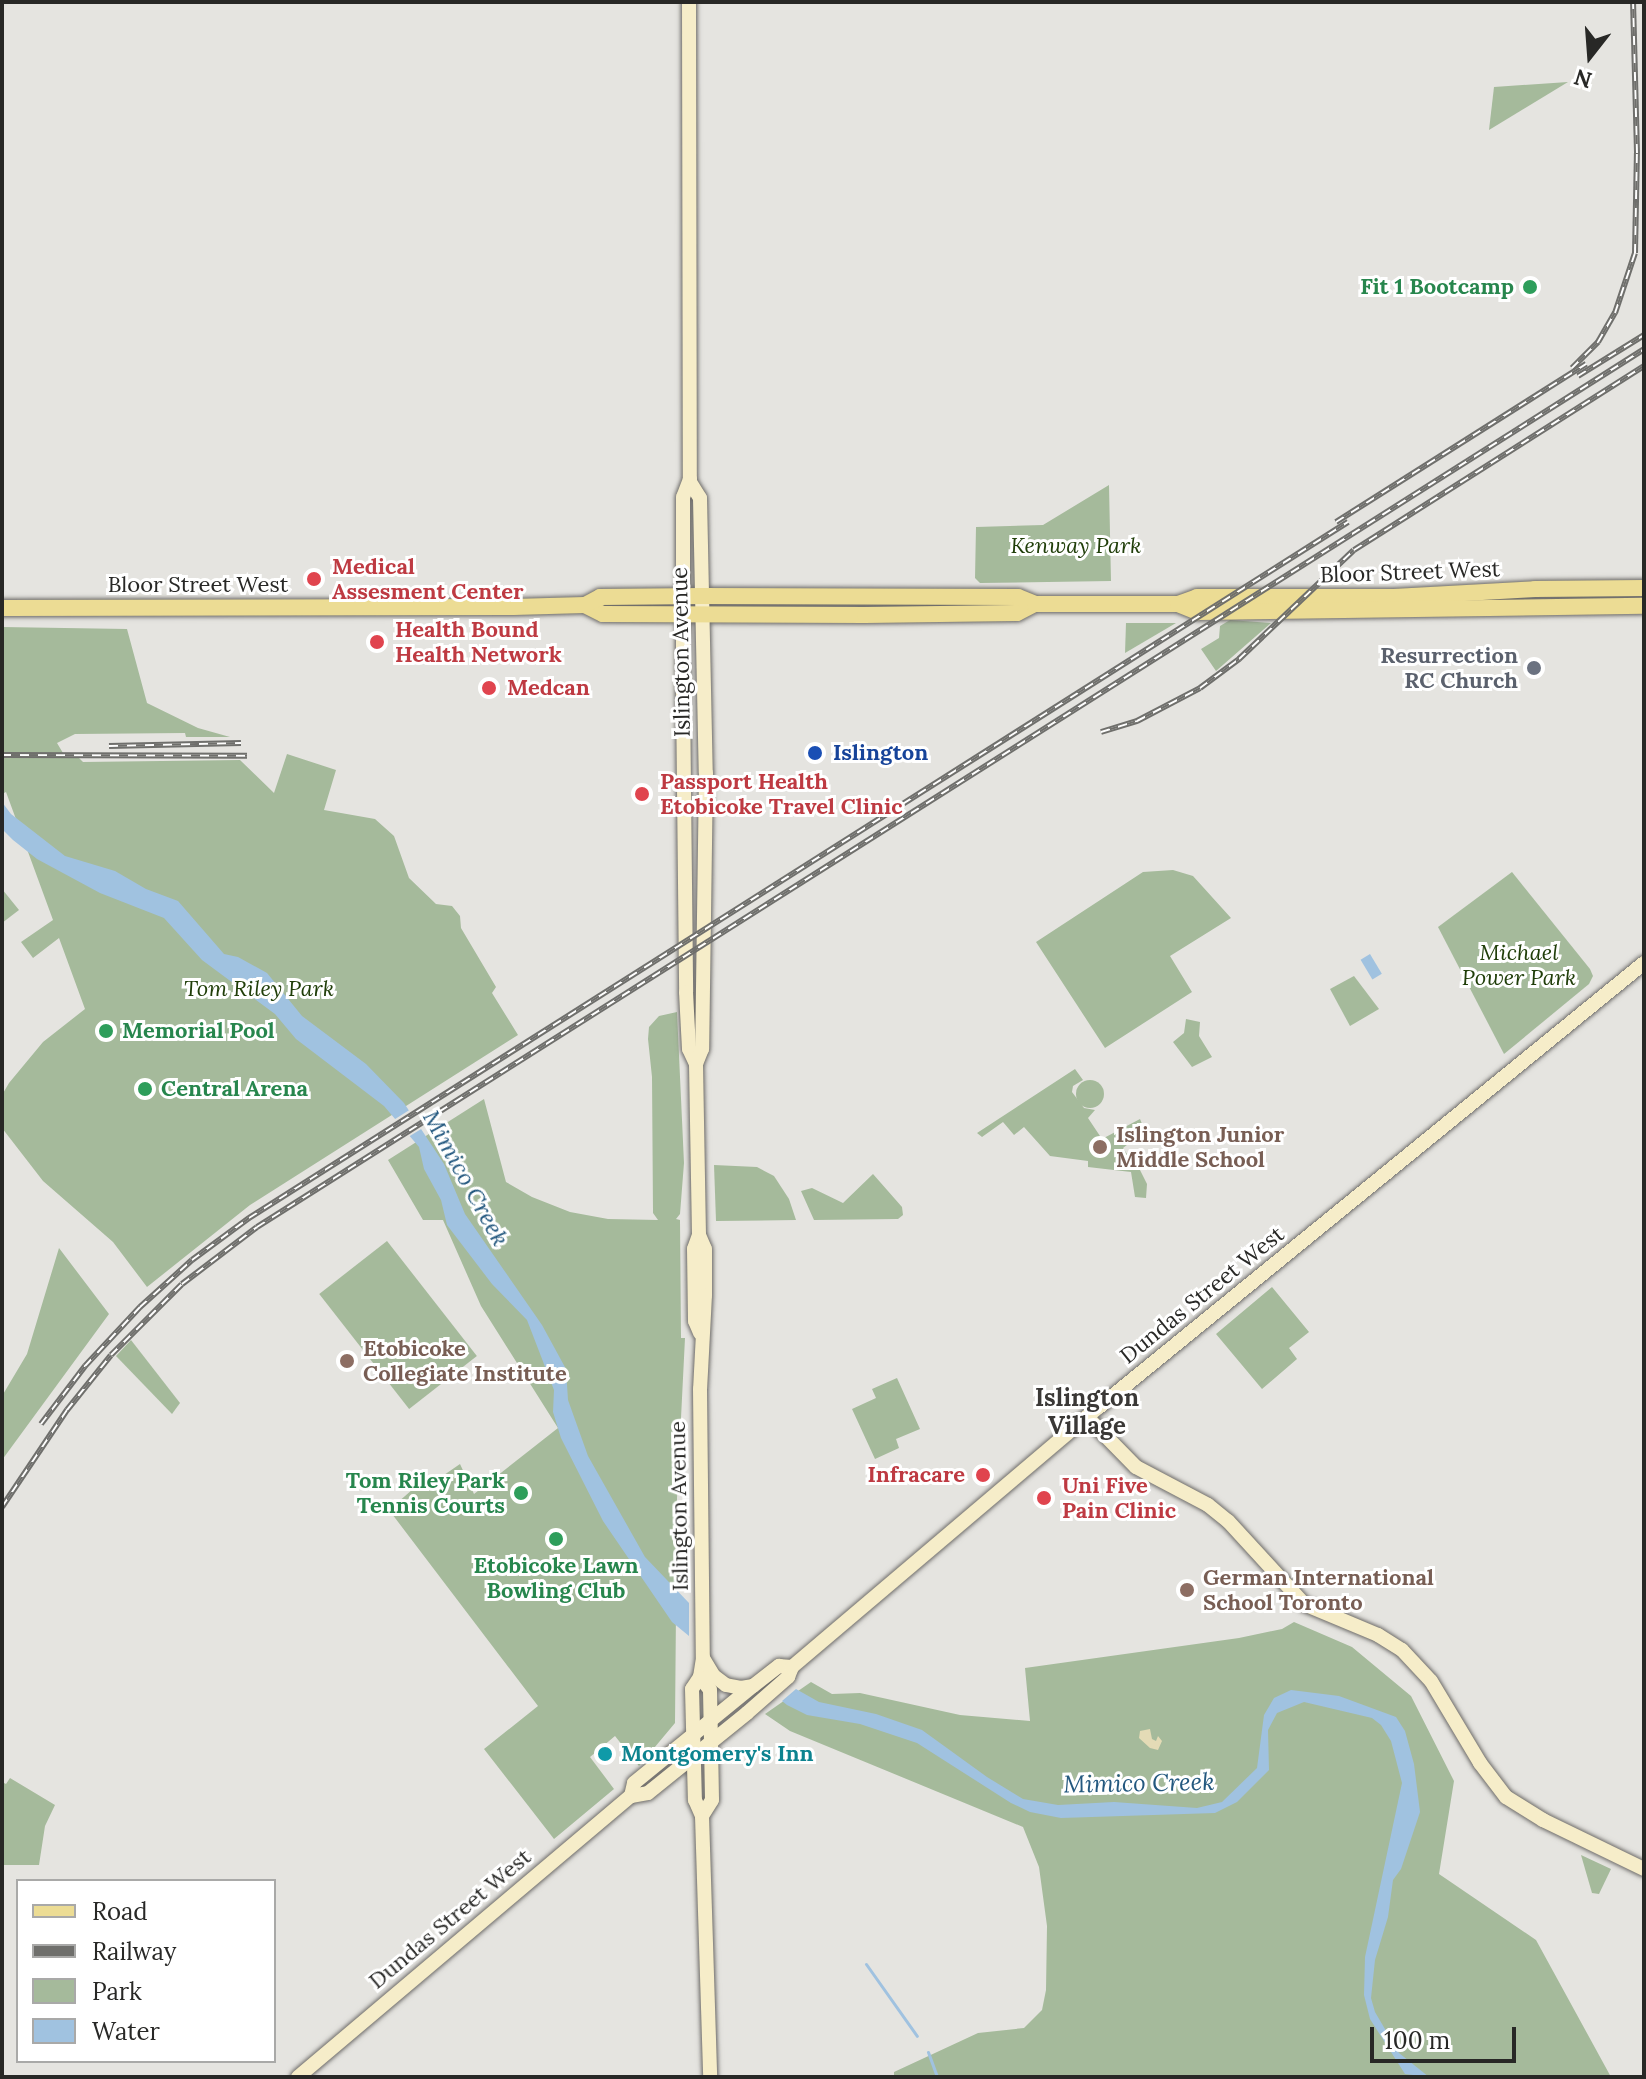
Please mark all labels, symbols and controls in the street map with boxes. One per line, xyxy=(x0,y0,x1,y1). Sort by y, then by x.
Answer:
north arrow xyxy=(1550,16,1630,96)
text: N xyxy=(1571,63,1595,95)
place label: Fit 1 Bootcamp xyxy=(1360,274,1514,300)
marker: Fit 1 Bootcamp xyxy=(1521,278,1539,296)
park label: Kenway Park xyxy=(1010,533,1142,559)
place label: Medical Assesment Center xyxy=(332,553,524,604)
street label: Bloor Street West xyxy=(1319,556,1501,588)
street label: Islington Avenue xyxy=(666,567,696,737)
marker: Medical Assesment Center xyxy=(303,568,325,590)
street label: Bloor Street West xyxy=(108,572,288,598)
place label: Health Bound Health Network xyxy=(395,616,562,668)
marker: Health Bound Health Network xyxy=(366,631,388,653)
place label: Resurrection RC Church xyxy=(1380,642,1518,694)
marker: Resurrection RC Church xyxy=(1525,659,1543,677)
place label: Medcan xyxy=(507,675,590,701)
marker: Medcan xyxy=(478,677,500,699)
place label: Islington xyxy=(833,740,928,766)
marker: Islington xyxy=(804,742,826,764)
place label: Passport Health Etobicoke Travel Clinic xyxy=(660,768,903,820)
marker: Passport Health Etobicoke Travel Clinic xyxy=(631,783,653,805)
park label: Michael Power Park xyxy=(1462,939,1576,990)
park label: Tom Riley Park xyxy=(184,976,334,1002)
place label: Memorial Pool xyxy=(122,1018,275,1044)
marker: Memorial Pool xyxy=(97,1022,115,1040)
place label: Central Arena xyxy=(161,1076,308,1102)
marker: Central Arena xyxy=(136,1080,154,1098)
water label: Mimico Creek xyxy=(417,1105,515,1251)
place label: Islington Junior Middle School xyxy=(1116,1121,1284,1172)
marker: Islington Junior Middle School xyxy=(1091,1138,1109,1156)
street label: Dundas Street West xyxy=(1115,1221,1289,1369)
place label: Etobicoke Collegiate Institute xyxy=(363,1335,567,1386)
marker: Etobicoke Collegiate Institute xyxy=(338,1352,356,1370)
district label: Islington Village xyxy=(1035,1384,1139,1440)
street label: Islington Avenue xyxy=(664,1421,694,1591)
place label: Infracare xyxy=(867,1462,965,1488)
marker: Infracare xyxy=(972,1464,994,1486)
place label: Tom Riley Park Tennis Courts xyxy=(346,1467,505,1518)
place label: Uni Five Pain Clinic xyxy=(1062,1472,1176,1524)
marker: Tom Riley Park Tennis Courts xyxy=(512,1484,530,1502)
marker: Uni Five Pain Clinic xyxy=(1033,1487,1055,1509)
marker: Etobicoke Lawn Bowling Club xyxy=(547,1530,565,1548)
place label: Etobicoke Lawn Bowling Club xyxy=(473,1552,639,1604)
place label: German International School Toronto xyxy=(1203,1564,1434,1616)
marker: German International School Toronto xyxy=(1178,1581,1196,1599)
place label: Montgomery's Inn xyxy=(621,1741,814,1767)
marker: Montgomery's Inn xyxy=(596,1745,614,1763)
water label: Mimico Creek xyxy=(1063,1767,1215,1799)
street label: Dundas Street West xyxy=(364,1844,536,1994)
legend xyxy=(16,1879,276,2063)
text: Road xyxy=(92,1896,148,1927)
text: Railway xyxy=(92,1936,176,1967)
text: Park xyxy=(92,1976,142,2007)
scale bar xyxy=(1374,2011,1520,2061)
text: Water xyxy=(92,2016,160,2047)
text: 100 m xyxy=(1384,2025,1450,2056)

